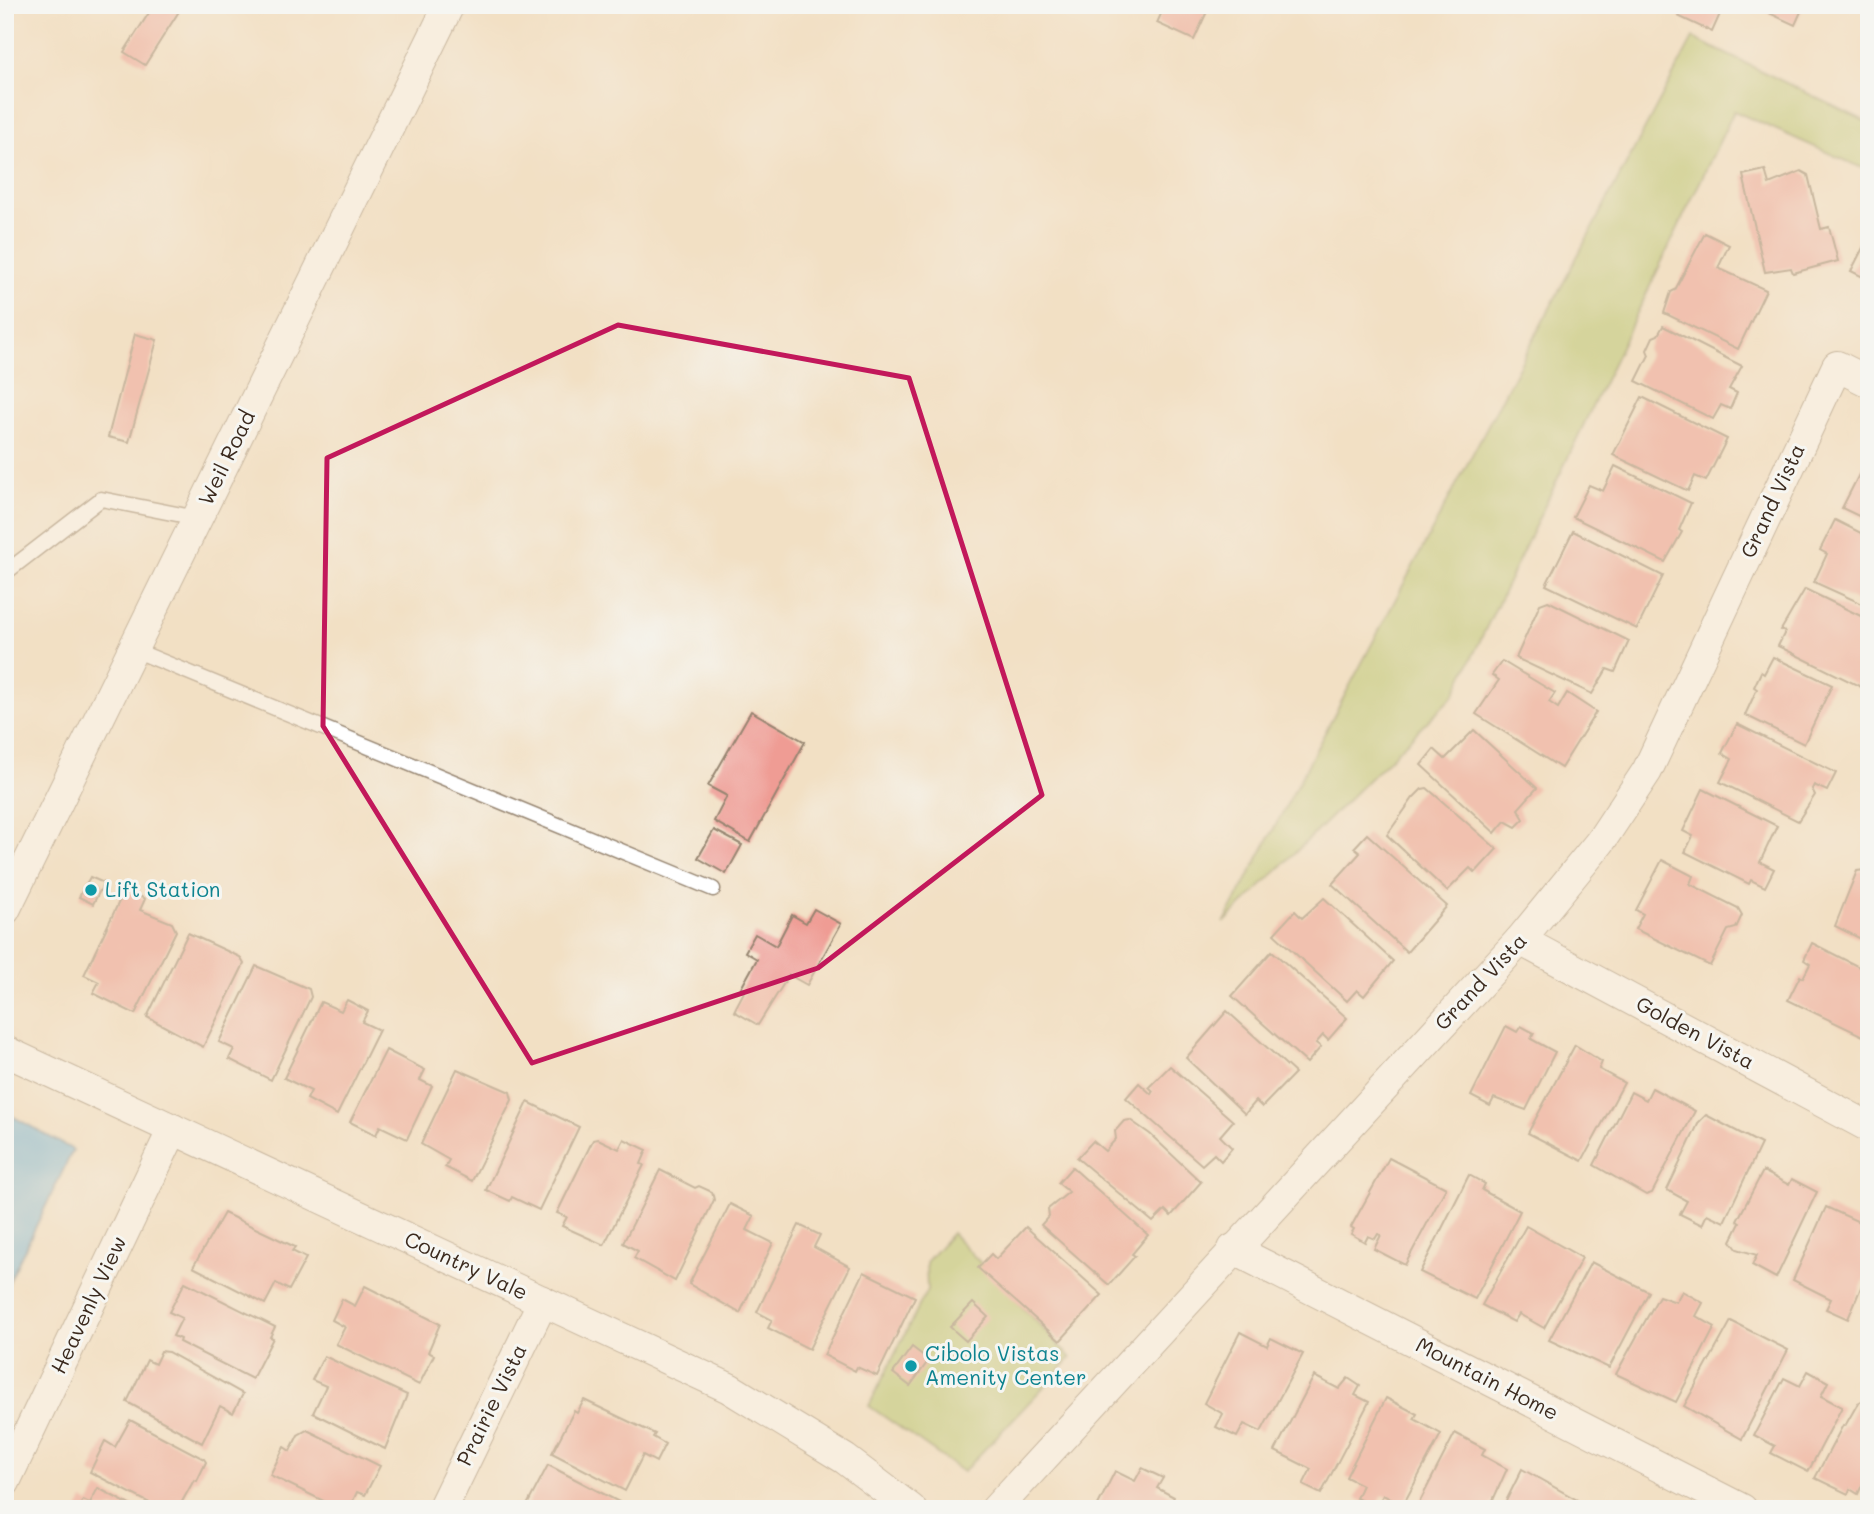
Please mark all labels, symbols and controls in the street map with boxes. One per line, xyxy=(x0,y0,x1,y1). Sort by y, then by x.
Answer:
street label: Weil Road xyxy=(191,406,260,509)
street label: Grand Vista xyxy=(1733,439,1810,562)
place label: Lift Station xyxy=(105,875,221,902)
marker: Lift Station xyxy=(83,882,99,898)
street label: Grand Vista xyxy=(1428,927,1532,1035)
street label: Golden Vista xyxy=(1632,989,1760,1074)
street label: Country Vale xyxy=(401,1224,533,1305)
street label: Heavenly View xyxy=(44,1231,131,1378)
street label: Mountain Home xyxy=(1412,1330,1564,1425)
street label: Prairie Vista xyxy=(450,1339,532,1470)
place label: Cibolo Vistas Amenity Center xyxy=(925,1339,1087,1390)
marker: Cibolo Vistas Amenity Center xyxy=(903,1358,919,1374)

